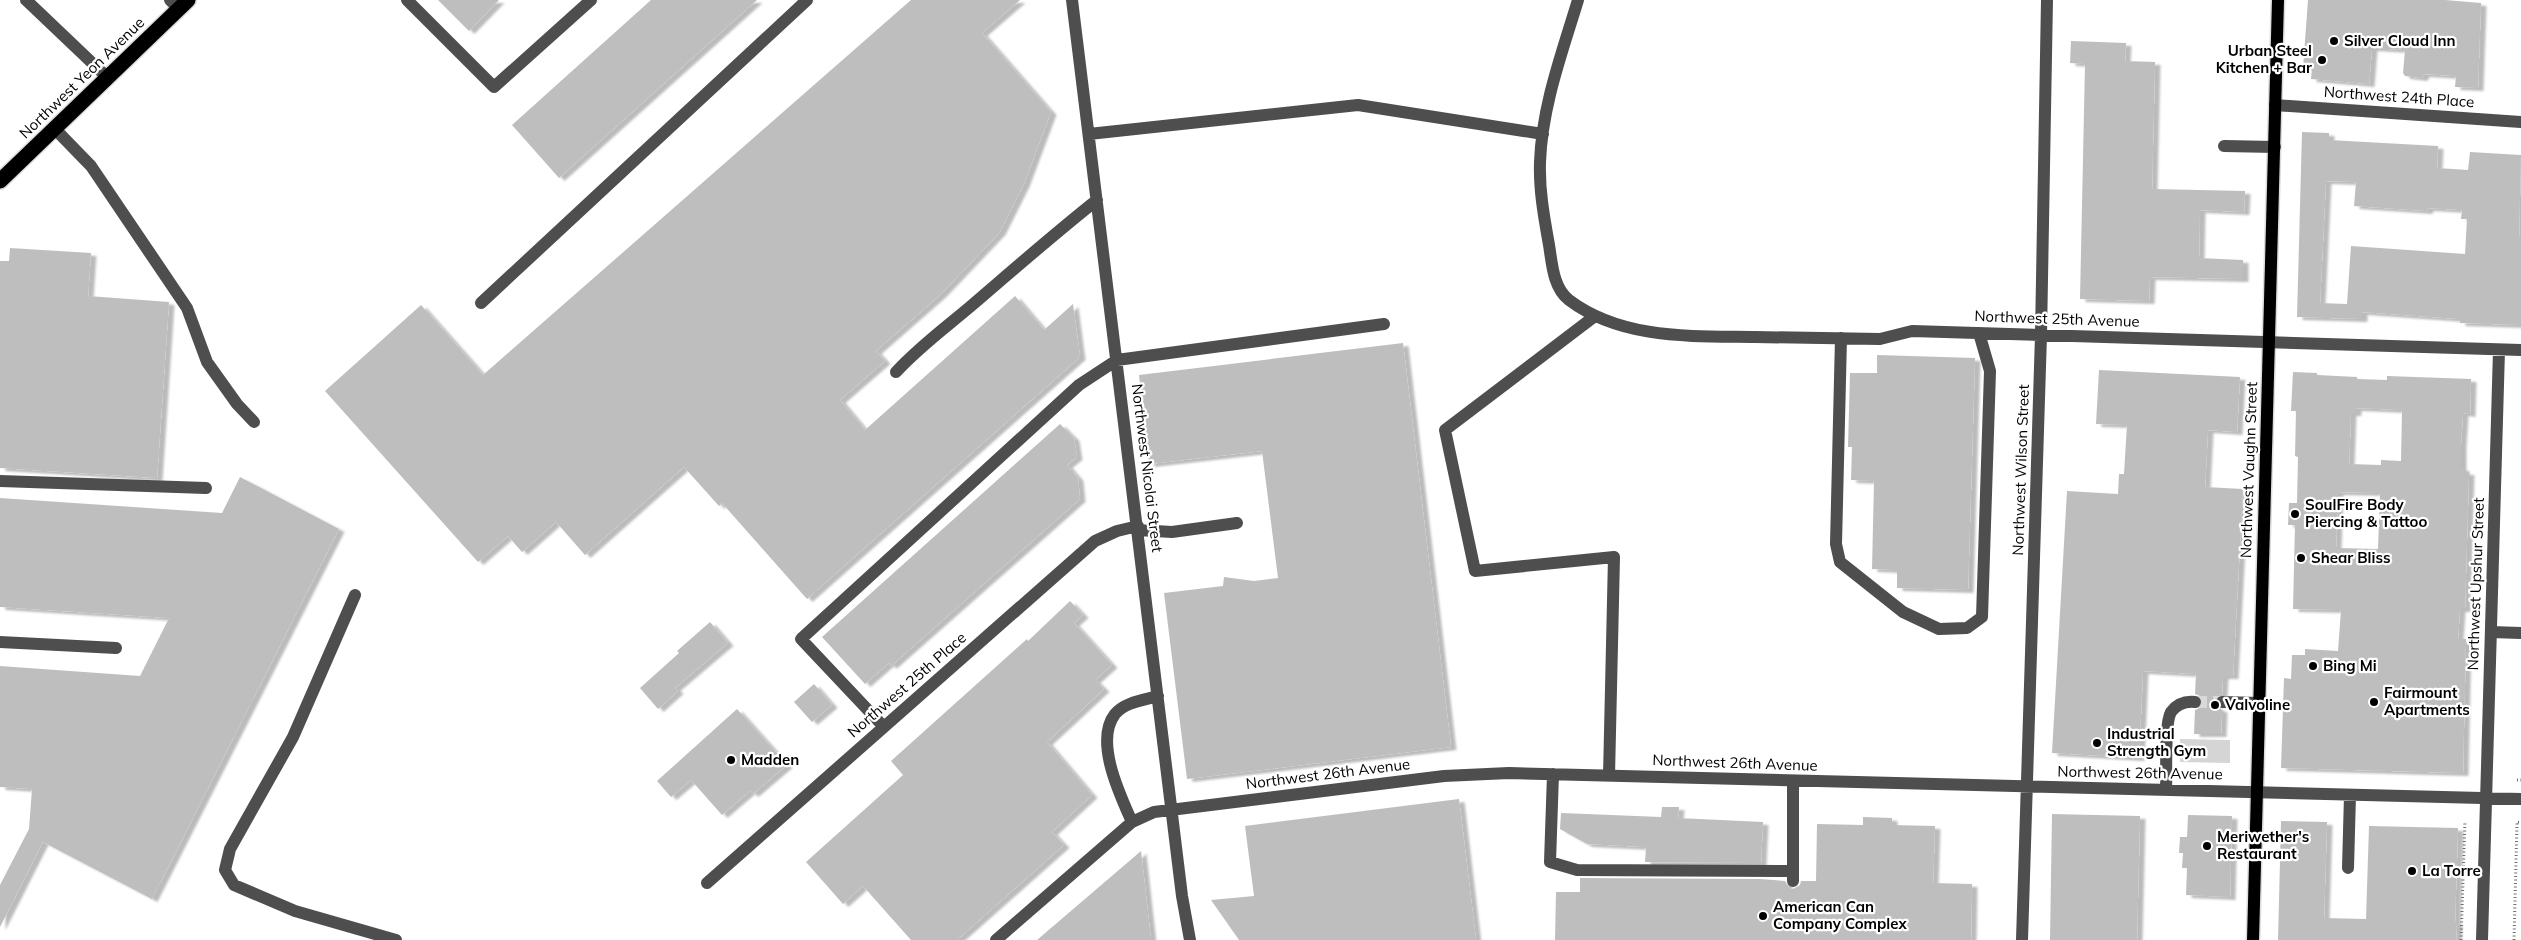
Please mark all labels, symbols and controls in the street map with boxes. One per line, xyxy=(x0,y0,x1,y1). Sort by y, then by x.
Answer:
street label: Northwest Yeon Avenue xyxy=(15,13,148,142)
place label: Silver Cloud Inn xyxy=(2344,31,2456,50)
marker: Silver Cloud Inn xyxy=(2328,35,2340,47)
place label: Urban Steel Kitchen + Bar xyxy=(2216,41,2312,77)
marker: Urban Steel Kitchen + Bar xyxy=(2316,54,2328,66)
street label: Northwest 24th Place xyxy=(2323,82,2475,111)
street label: Northwest 25th Avenue xyxy=(1974,306,2140,331)
street label: Northwest Vaughn Street xyxy=(2236,381,2261,559)
street label: Northwest Nicolai Street xyxy=(1128,383,1167,553)
street label: Northwest Wilson Street xyxy=(2008,384,2033,556)
place label: SoulFire Body Piercing & Tattoo xyxy=(2305,495,2427,531)
street label: Northwest Upshur Street xyxy=(2463,497,2488,671)
marker: SoulFire Body Piercing & Tattoo xyxy=(2289,508,2301,520)
place label: Shear Bliss xyxy=(2311,548,2390,567)
marker: Shear Bliss xyxy=(2295,552,2307,564)
street label: Northwest 25th Place xyxy=(843,628,970,741)
place label: Bing Mi xyxy=(2323,656,2377,675)
marker: Bing Mi xyxy=(2307,660,2319,672)
place label: Fairmount Apartments xyxy=(2384,683,2470,719)
place label: Valvoline xyxy=(2224,695,2290,714)
marker: Fairmount Apartments xyxy=(2368,696,2380,708)
marker: Valvoline xyxy=(2209,699,2221,711)
place label: Industrial Strength Gym xyxy=(2107,724,2206,760)
marker: Industrial Strength Gym xyxy=(2091,737,2103,749)
place label: Madden xyxy=(741,750,799,769)
street label: Northwest 26th Avenue xyxy=(1652,750,1818,775)
marker: Madden xyxy=(725,754,737,766)
street label: Northwest 26th Avenue xyxy=(1245,754,1411,793)
street label: Northwest 26th Avenue xyxy=(2057,762,2223,783)
place label: Meriwether's Restaurant xyxy=(2217,827,2309,863)
marker: Meriwether's Restaurant xyxy=(2201,840,2213,852)
place label: La Torre xyxy=(2422,861,2481,880)
marker: La Torre xyxy=(2406,865,2418,877)
place label: American Can Company Complex xyxy=(1773,897,1907,933)
marker: American Can Company Complex xyxy=(1757,910,1769,922)

